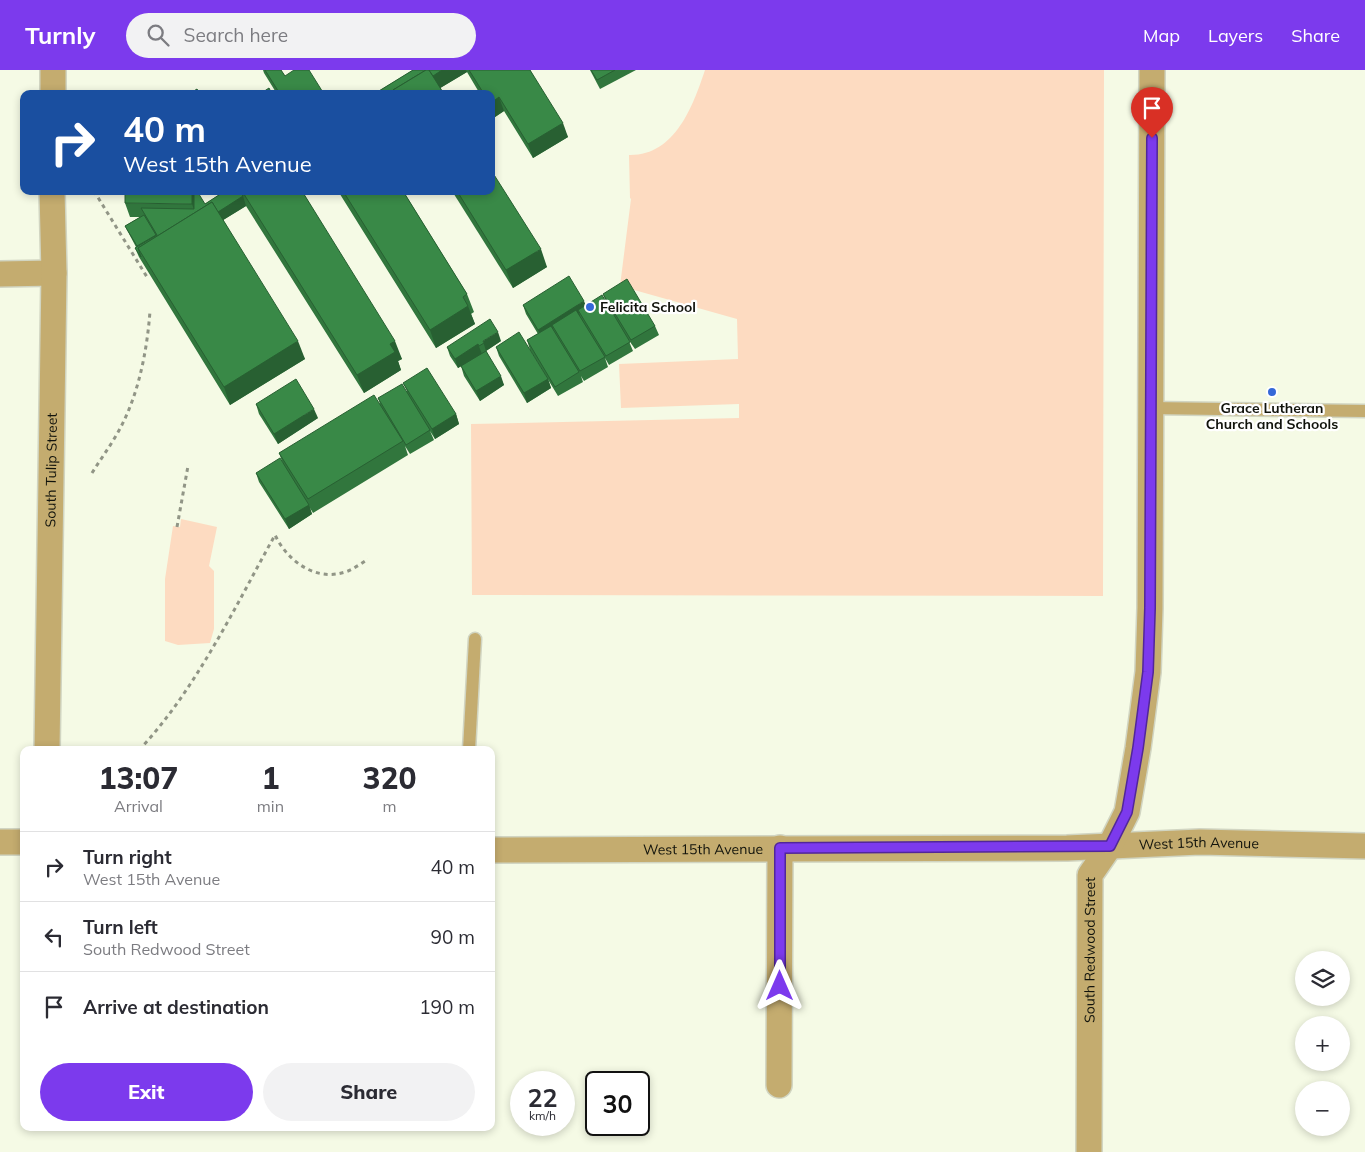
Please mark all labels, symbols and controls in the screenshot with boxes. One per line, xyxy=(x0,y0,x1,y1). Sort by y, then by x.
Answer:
search box xyxy=(126,13,476,58)
text: Turnly xyxy=(25,20,96,50)
icon: search xyxy=(144,21,172,49)
text: Search here xyxy=(184,23,288,47)
text: Map xyxy=(1143,24,1180,47)
text: Layers xyxy=(1208,24,1263,47)
text: Share xyxy=(1291,24,1340,47)
pin xyxy=(1131,87,1173,138)
icon: arrive xyxy=(1138,94,1166,122)
text: 40 m xyxy=(123,107,206,151)
icon: right xyxy=(40,110,105,175)
text: West 15th Avenue xyxy=(123,150,312,178)
place label: Felicita School xyxy=(600,298,696,316)
marker: Felicita School xyxy=(584,301,596,313)
marker: Grace Lutheran Church and Schools xyxy=(1266,386,1278,398)
place label: Grace Lutheran Church and Schools xyxy=(1206,399,1338,433)
street label: South Tulip Street xyxy=(41,412,61,527)
text: 13:07 xyxy=(98,759,178,797)
text: 1 xyxy=(261,759,279,797)
text: 320 xyxy=(363,759,417,797)
text: Arrival xyxy=(114,796,163,816)
text: min xyxy=(257,796,284,816)
text: m xyxy=(382,796,397,816)
street label: West 15th Avenue xyxy=(1138,833,1259,854)
street label: West 15th Avenue xyxy=(643,840,763,858)
text: Turn right xyxy=(83,845,172,869)
icon: right xyxy=(40,853,68,881)
text: 40 m xyxy=(431,855,475,879)
text: West 15th Avenue xyxy=(83,869,220,889)
street label: South Redwood Street xyxy=(1080,877,1099,1023)
text: Turn left xyxy=(83,915,158,939)
icon: left xyxy=(40,923,68,951)
text: 90 m xyxy=(431,925,475,949)
text: South Redwood Street xyxy=(83,939,250,959)
map controls xyxy=(1295,951,1350,1136)
button: layers xyxy=(1295,951,1350,1006)
position arrow xyxy=(753,959,805,1011)
icon: arrive xyxy=(40,993,68,1021)
text: Arrive at destination xyxy=(83,995,269,1019)
text: 190 m xyxy=(419,995,475,1019)
button: + xyxy=(1295,1016,1350,1071)
button: Exit xyxy=(40,1063,253,1121)
button: Share xyxy=(263,1063,475,1121)
speed limit sign: 30 xyxy=(585,1071,650,1136)
button: − xyxy=(1295,1081,1350,1136)
text: 22 xyxy=(527,1082,558,1113)
text: km/h xyxy=(529,1108,556,1123)

